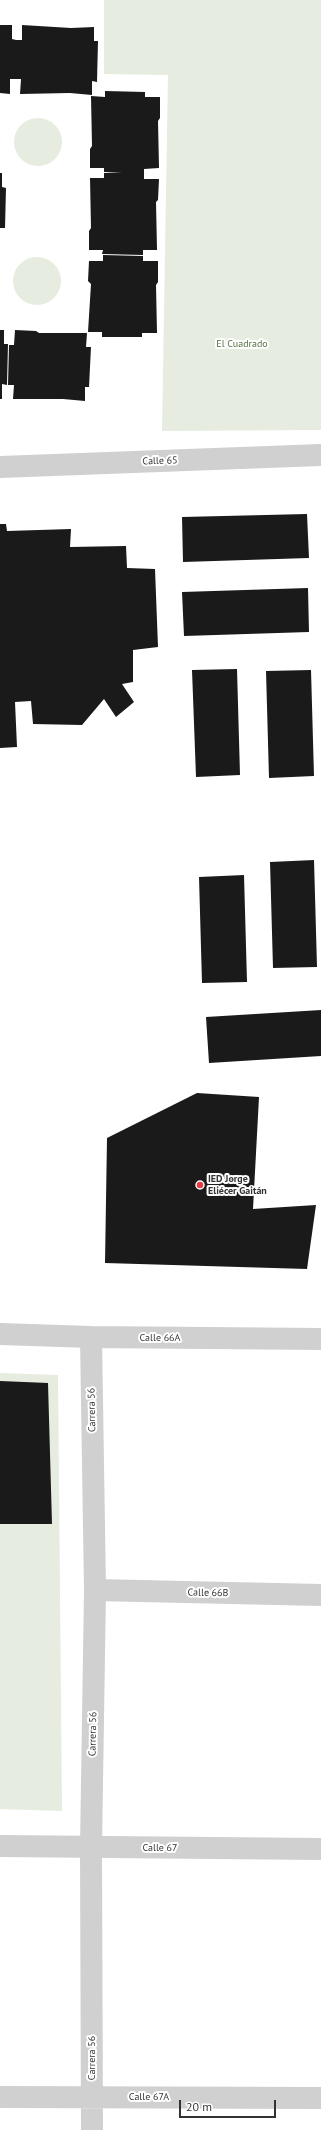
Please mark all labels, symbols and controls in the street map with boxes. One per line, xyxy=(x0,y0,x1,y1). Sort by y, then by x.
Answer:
park label: El Cuadrado xyxy=(216,338,268,350)
street label: Calle 65 xyxy=(142,454,178,468)
place label: IED Jorge Eliécer Gaitán xyxy=(208,1173,267,1196)
marker: IED Jorge Eliécer Gaitán xyxy=(195,1180,205,1190)
street label: Calle 66A xyxy=(140,1332,180,1344)
street label: Carrera 56 xyxy=(86,1388,98,1432)
street label: Calle 66B xyxy=(187,1587,229,1599)
street label: Carrera 56 xyxy=(87,1712,99,1756)
street label: Calle 67 xyxy=(143,1842,177,1854)
street label: Carrera 56 xyxy=(86,2036,98,2080)
street label: Calle 67A xyxy=(129,2091,169,2103)
scale bar xyxy=(181,2092,278,2118)
text: 20 m xyxy=(186,2099,212,2114)

